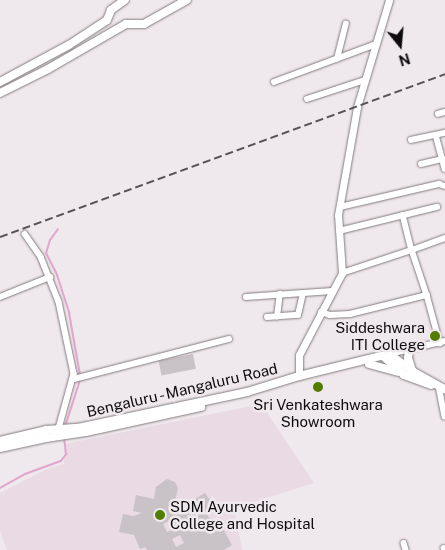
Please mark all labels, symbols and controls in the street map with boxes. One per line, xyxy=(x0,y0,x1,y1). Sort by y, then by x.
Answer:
north arrow xyxy=(375,20,425,70)
text: N xyxy=(397,50,412,69)
place label: Siddeshwara ITI College xyxy=(335,318,425,353)
marker: Siddeshwara ITI College xyxy=(429,330,441,342)
street label: Bengaluru - Mangaluru Road xyxy=(83,359,281,421)
marker: Sri Venkateshwara Showroom xyxy=(312,381,324,393)
place label: Sri Venkateshwara Showroom xyxy=(253,395,383,430)
place label: SDM Ayurvedic College and Hospital xyxy=(170,497,315,532)
marker: SDM Ayurvedic College and Hospital xyxy=(154,509,166,521)

